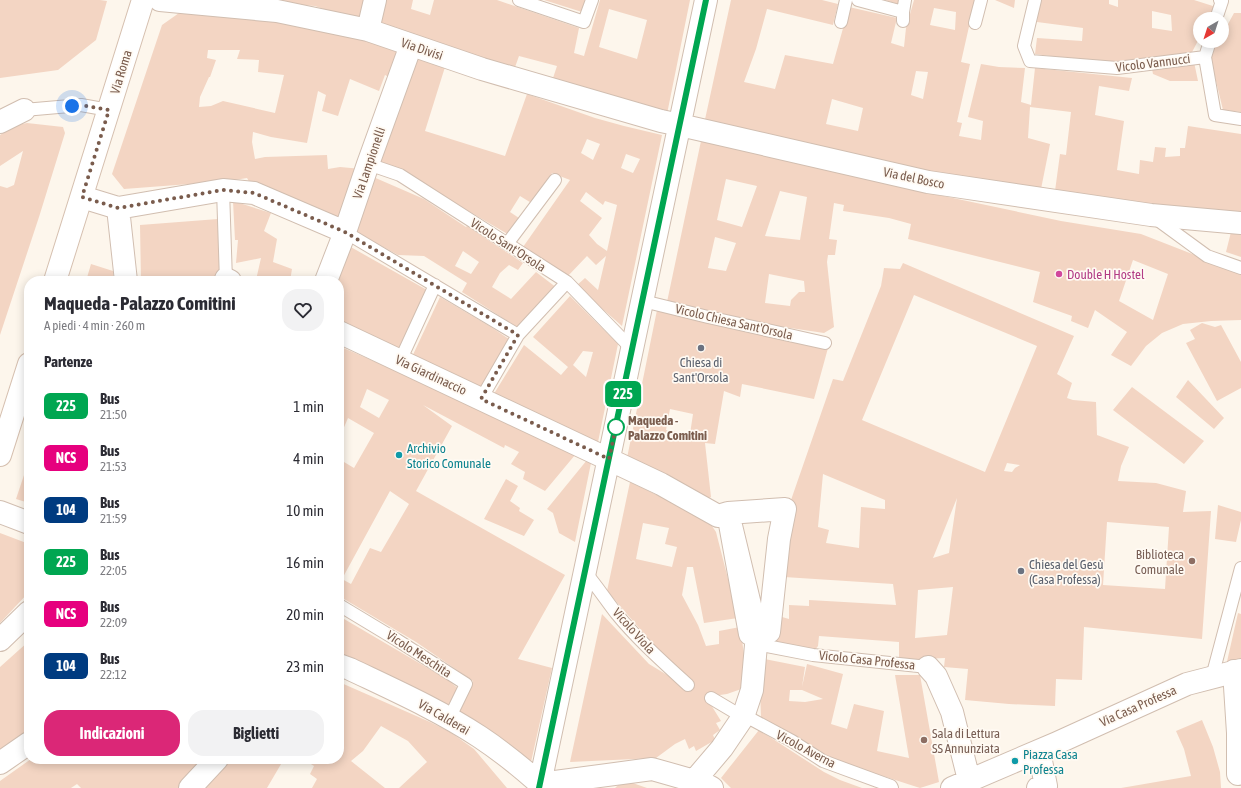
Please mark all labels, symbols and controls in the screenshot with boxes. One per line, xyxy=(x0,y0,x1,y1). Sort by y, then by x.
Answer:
north arrow xyxy=(1193,12,1229,48)
map controls xyxy=(1193,12,1229,48)
street label: Via Divisi xyxy=(399,35,445,63)
street label: Via Roma xyxy=(107,48,135,96)
street label: Vicolo Vannucci xyxy=(1115,51,1191,75)
your location xyxy=(62,96,82,116)
street label: Via Lampionelli xyxy=(350,125,388,201)
street label: Via del Bosco xyxy=(882,164,946,192)
street label: Vicolo Sant'Orsola xyxy=(468,215,548,275)
place label: Double H Hostel xyxy=(1067,267,1145,282)
marker: Double H Hostel xyxy=(1054,269,1064,279)
button: heart xyxy=(282,289,324,331)
text: Maqueda - Palazzo Comitini xyxy=(44,292,236,314)
street label: Vicolo Chiesa Sant'Orsola xyxy=(674,301,794,343)
text: A piedi · 4 min · 260 m xyxy=(44,318,145,333)
marker: Chiesa di Sant'Orsola xyxy=(696,343,706,353)
street label: Via Giardinaccio xyxy=(393,352,469,398)
text: Partenze xyxy=(44,353,93,370)
place label: Chiesa di Sant'Orsola xyxy=(673,355,729,385)
line badge: 225 xyxy=(600,381,646,407)
text: 225 xyxy=(613,386,633,402)
text: Bus xyxy=(100,390,120,407)
text: 225 xyxy=(56,398,76,414)
text: 1 min xyxy=(293,398,324,415)
text: 21:50 xyxy=(100,407,127,422)
place label: Maqueda - Palazzo Comitini xyxy=(628,413,707,443)
marker: Maqueda - Palazzo Comitini xyxy=(607,418,625,436)
place label: Archivio Storico Comunale xyxy=(407,441,491,471)
text: Bus xyxy=(100,442,120,459)
text: NCS xyxy=(56,450,76,466)
text: 4 min xyxy=(293,450,324,467)
marker: Archivio Storico Comunale xyxy=(394,450,404,460)
text: 21:53 xyxy=(100,459,127,474)
text: Bus xyxy=(100,494,120,511)
text: 104 xyxy=(56,502,76,518)
text: 10 min xyxy=(286,502,324,519)
text: 21:59 xyxy=(100,511,127,526)
text: Bus xyxy=(100,546,120,563)
place label: Biblioteca Comunale xyxy=(1135,547,1184,577)
text: 225 xyxy=(56,554,76,570)
text: 16 min xyxy=(286,554,324,571)
marker: Biblioteca Comunale xyxy=(1187,556,1197,566)
place label: Chiesa del Gesù (Casa Professa) xyxy=(1029,557,1103,587)
text: 22:05 xyxy=(100,563,127,578)
marker: Chiesa del Gesù (Casa Professa) xyxy=(1016,566,1026,576)
text: Bus xyxy=(100,598,120,615)
street label: Vicolo Viola xyxy=(610,605,658,657)
text: NCS xyxy=(56,606,76,622)
text: 20 min xyxy=(286,606,324,623)
text: 22:09 xyxy=(100,615,127,630)
street label: Vicolo Meschita xyxy=(384,627,454,681)
street label: Vicolo Casa Professa xyxy=(818,647,916,673)
text: Bus xyxy=(100,650,120,667)
text: 104 xyxy=(56,658,76,674)
text: 23 min xyxy=(286,658,324,675)
text: 22:12 xyxy=(100,667,127,682)
street label: Via Casa Professa xyxy=(1097,682,1179,730)
street label: Via Calderai xyxy=(416,696,472,738)
button: Indicazioni xyxy=(44,710,180,756)
button: Biglietti xyxy=(188,710,324,756)
place label: Sala di Lettura SS Annunziata xyxy=(932,726,1000,756)
street label: Vicolo Averna xyxy=(774,727,838,771)
marker: Sala di Lettura SS Annunziata xyxy=(919,735,929,745)
place label: Piazza Casa Professa xyxy=(1023,747,1078,777)
marker: Piazza Casa Professa xyxy=(1010,756,1020,766)

